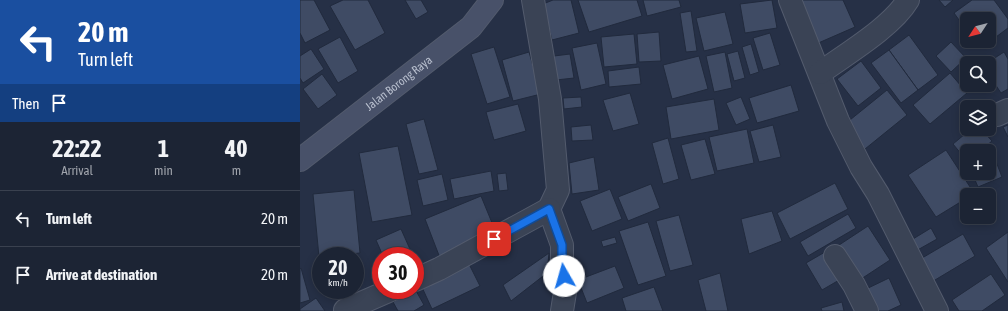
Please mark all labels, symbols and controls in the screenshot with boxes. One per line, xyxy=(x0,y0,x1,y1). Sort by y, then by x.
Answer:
north arrow xyxy=(960,12,996,48)
map controls xyxy=(960,12,996,224)
icon: left xyxy=(12,16,64,68)
text: 20 m xyxy=(78,16,128,48)
text: Turn left xyxy=(78,49,133,70)
street label: Jalan Borong Raya xyxy=(362,53,435,114)
button: search xyxy=(960,56,996,92)
icon: arrive xyxy=(48,92,70,114)
text: Then xyxy=(12,95,40,112)
button: layers xyxy=(960,100,996,136)
text: 22:22 xyxy=(52,135,102,162)
text: 1 xyxy=(158,135,169,162)
text: 40 xyxy=(225,135,248,162)
button: + xyxy=(960,144,996,180)
text: Arrival xyxy=(61,163,93,178)
text: min xyxy=(154,163,173,178)
text: m xyxy=(232,163,241,178)
button: − xyxy=(960,188,996,224)
icon: left xyxy=(12,208,34,230)
text: Turn left xyxy=(46,210,92,227)
text: 20 m xyxy=(261,210,288,227)
pin xyxy=(477,222,511,256)
icon: arrive xyxy=(483,228,505,250)
speed limit sign: 30 xyxy=(372,247,424,299)
position arrow xyxy=(543,255,585,297)
text: 20 xyxy=(329,256,347,279)
icon: arrive xyxy=(12,264,34,286)
text: Arrive at destination xyxy=(46,266,157,283)
text: 20 m xyxy=(261,266,288,283)
text: km/h xyxy=(328,277,348,288)

